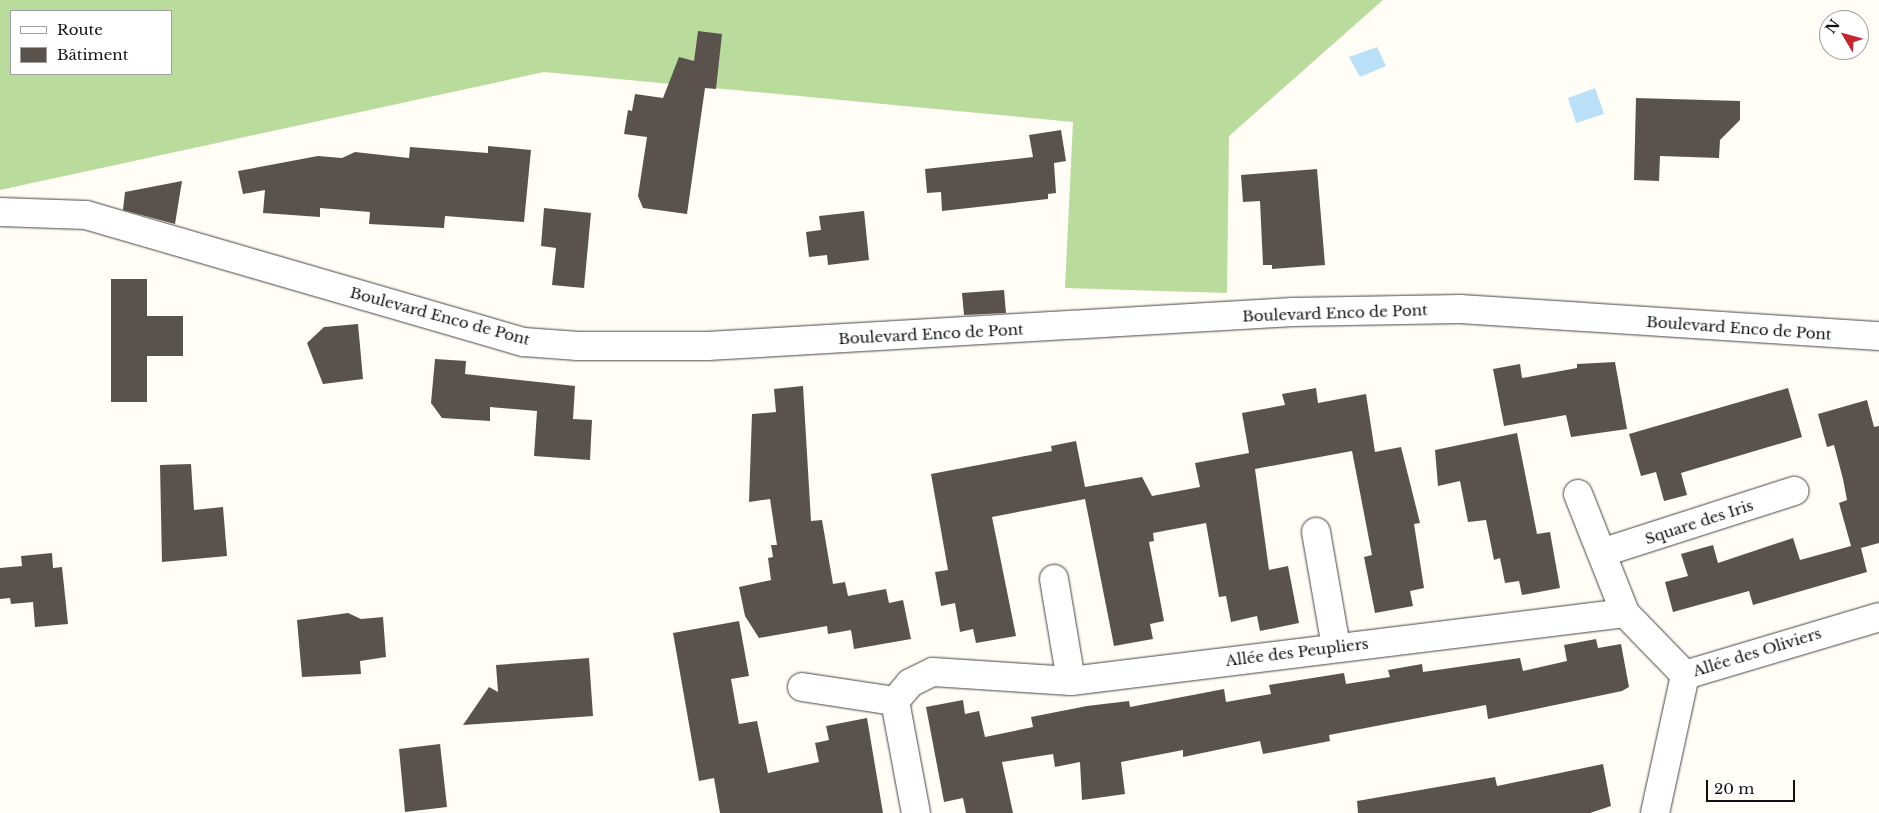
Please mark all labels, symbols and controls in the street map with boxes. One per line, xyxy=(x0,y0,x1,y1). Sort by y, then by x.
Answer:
legend xyxy=(10,10,172,75)
north arrow xyxy=(1819,10,1869,60)
text: N xyxy=(1822,16,1844,37)
text: Route xyxy=(57,20,103,39)
text: Bâtiment xyxy=(57,45,128,64)
street label: Boulevard Enco de Pont xyxy=(348,283,532,349)
street label: Boulevard Enco de Pont xyxy=(1242,301,1428,325)
street label: Boulevard Enco de Pont xyxy=(1646,313,1832,343)
street label: Boulevard Enco de Pont xyxy=(838,320,1024,348)
street label: Square des Iris xyxy=(1643,496,1755,548)
street label: Allée des Oliviers xyxy=(1691,624,1823,680)
street label: Allée des Peupliers xyxy=(1224,634,1370,670)
scale bar xyxy=(1709,770,1798,802)
text: 20 m xyxy=(1714,779,1754,798)

